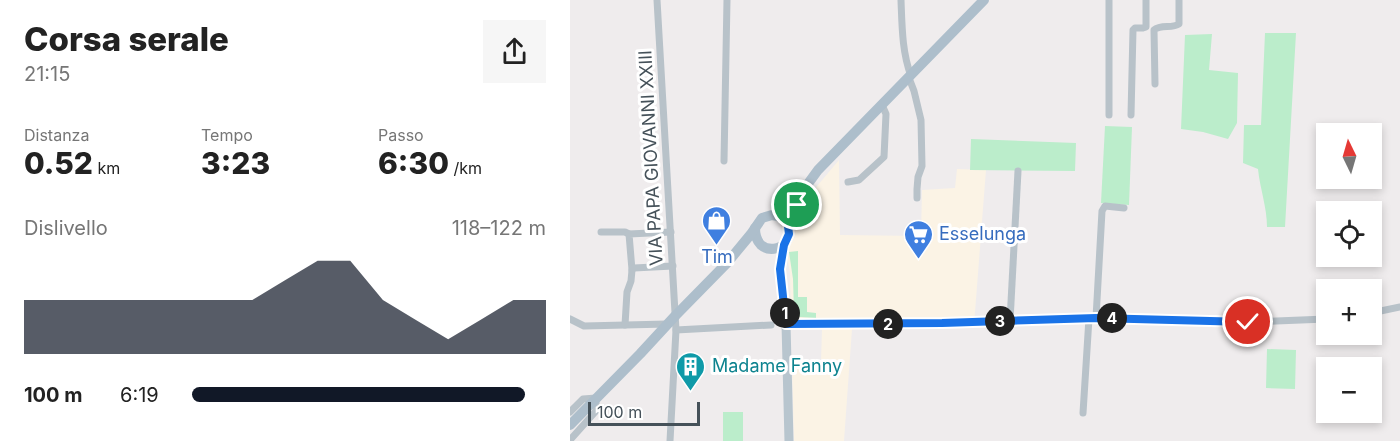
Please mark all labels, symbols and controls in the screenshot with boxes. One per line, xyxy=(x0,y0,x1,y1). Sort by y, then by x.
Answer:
text: Corsa serale xyxy=(24,19,229,59)
button: share xyxy=(483,20,546,83)
street label: VIA PAPA GIOVANNI XXIII xyxy=(634,50,667,266)
text: 21:15 xyxy=(24,62,70,86)
north arrow xyxy=(1316,123,1382,189)
map controls xyxy=(1316,123,1382,423)
text: Distanza xyxy=(24,125,89,145)
text: Tempo xyxy=(201,125,253,145)
text: Passo xyxy=(378,125,424,145)
text: 0.52 xyxy=(24,145,93,181)
text: 3:23 xyxy=(201,145,270,181)
text: 6:30 xyxy=(378,145,449,181)
text: km xyxy=(93,158,120,178)
text: /km xyxy=(449,158,482,178)
pin xyxy=(771,179,822,230)
icon: arrive xyxy=(780,188,813,221)
button: locate xyxy=(1316,201,1382,267)
shop icon: Tim xyxy=(701,204,733,246)
text: Dislivello xyxy=(24,216,108,240)
text: 118–122 m xyxy=(452,216,546,240)
supermarket icon: Esselunga xyxy=(902,218,934,260)
place label: Esselunga xyxy=(939,223,1026,244)
place label: Tim xyxy=(701,246,733,267)
button: + xyxy=(1316,279,1382,345)
pin xyxy=(1222,296,1273,347)
pin: 1 xyxy=(770,298,800,328)
text: 1 xyxy=(782,303,788,323)
pin: 4 xyxy=(1097,303,1127,333)
icon: check xyxy=(1231,305,1264,338)
pin: 3 xyxy=(985,306,1015,336)
text: 4 xyxy=(1107,308,1117,328)
pin: 2 xyxy=(873,309,903,339)
text: 3 xyxy=(995,311,1005,331)
text: 2 xyxy=(883,314,893,334)
building icon: Madame Fanny xyxy=(675,350,707,392)
place label: Madame Fanny xyxy=(712,355,842,376)
button: − xyxy=(1316,357,1382,423)
text: 100 m xyxy=(24,383,83,407)
text: 6:19 xyxy=(120,383,159,407)
scale bar xyxy=(588,399,700,426)
text: 100 m xyxy=(597,402,642,422)

